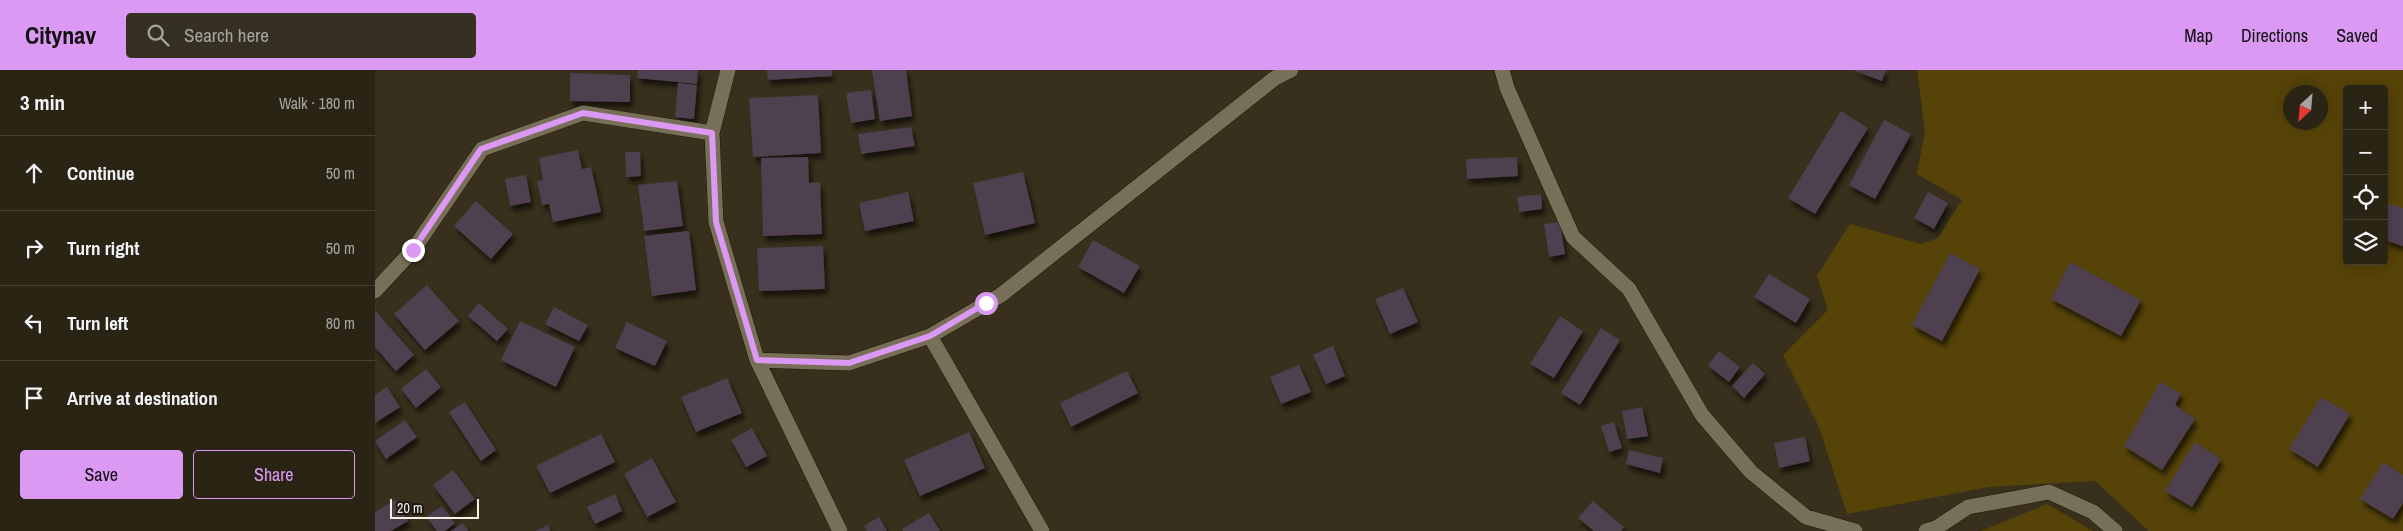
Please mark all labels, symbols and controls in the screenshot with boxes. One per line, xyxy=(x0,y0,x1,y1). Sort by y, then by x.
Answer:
search box xyxy=(126,13,476,58)
text: Citynav xyxy=(25,19,96,51)
icon: search xyxy=(144,21,172,49)
text: Search here xyxy=(184,22,269,48)
text: Map xyxy=(2184,23,2213,48)
text: Directions xyxy=(2241,23,2308,48)
text: Saved xyxy=(2336,23,2378,48)
north arrow xyxy=(2283,85,2328,130)
map controls xyxy=(2343,85,2388,265)
button: + xyxy=(2343,85,2388,130)
text: 3 min xyxy=(20,88,65,117)
text: Walk · 180 m xyxy=(279,92,355,114)
button: − xyxy=(2343,130,2388,175)
icon: ahead xyxy=(20,159,48,187)
text: Continue xyxy=(67,160,135,186)
text: 50 m xyxy=(326,162,355,184)
button: locate xyxy=(2343,175,2388,220)
button: layers xyxy=(2343,220,2388,265)
icon: right xyxy=(20,234,48,262)
text: Turn right xyxy=(67,235,139,261)
text: 50 m xyxy=(326,237,355,259)
route end xyxy=(402,239,425,262)
route start xyxy=(975,292,998,315)
icon: left xyxy=(20,309,48,337)
text: Turn left xyxy=(67,310,128,336)
text: 80 m xyxy=(326,312,355,334)
icon: arrive xyxy=(20,384,48,412)
text: Arrive at destination xyxy=(67,385,218,411)
button: Save xyxy=(20,450,183,499)
button: Share xyxy=(193,450,355,499)
scale bar xyxy=(390,496,479,519)
text: 20 m xyxy=(397,499,423,517)

